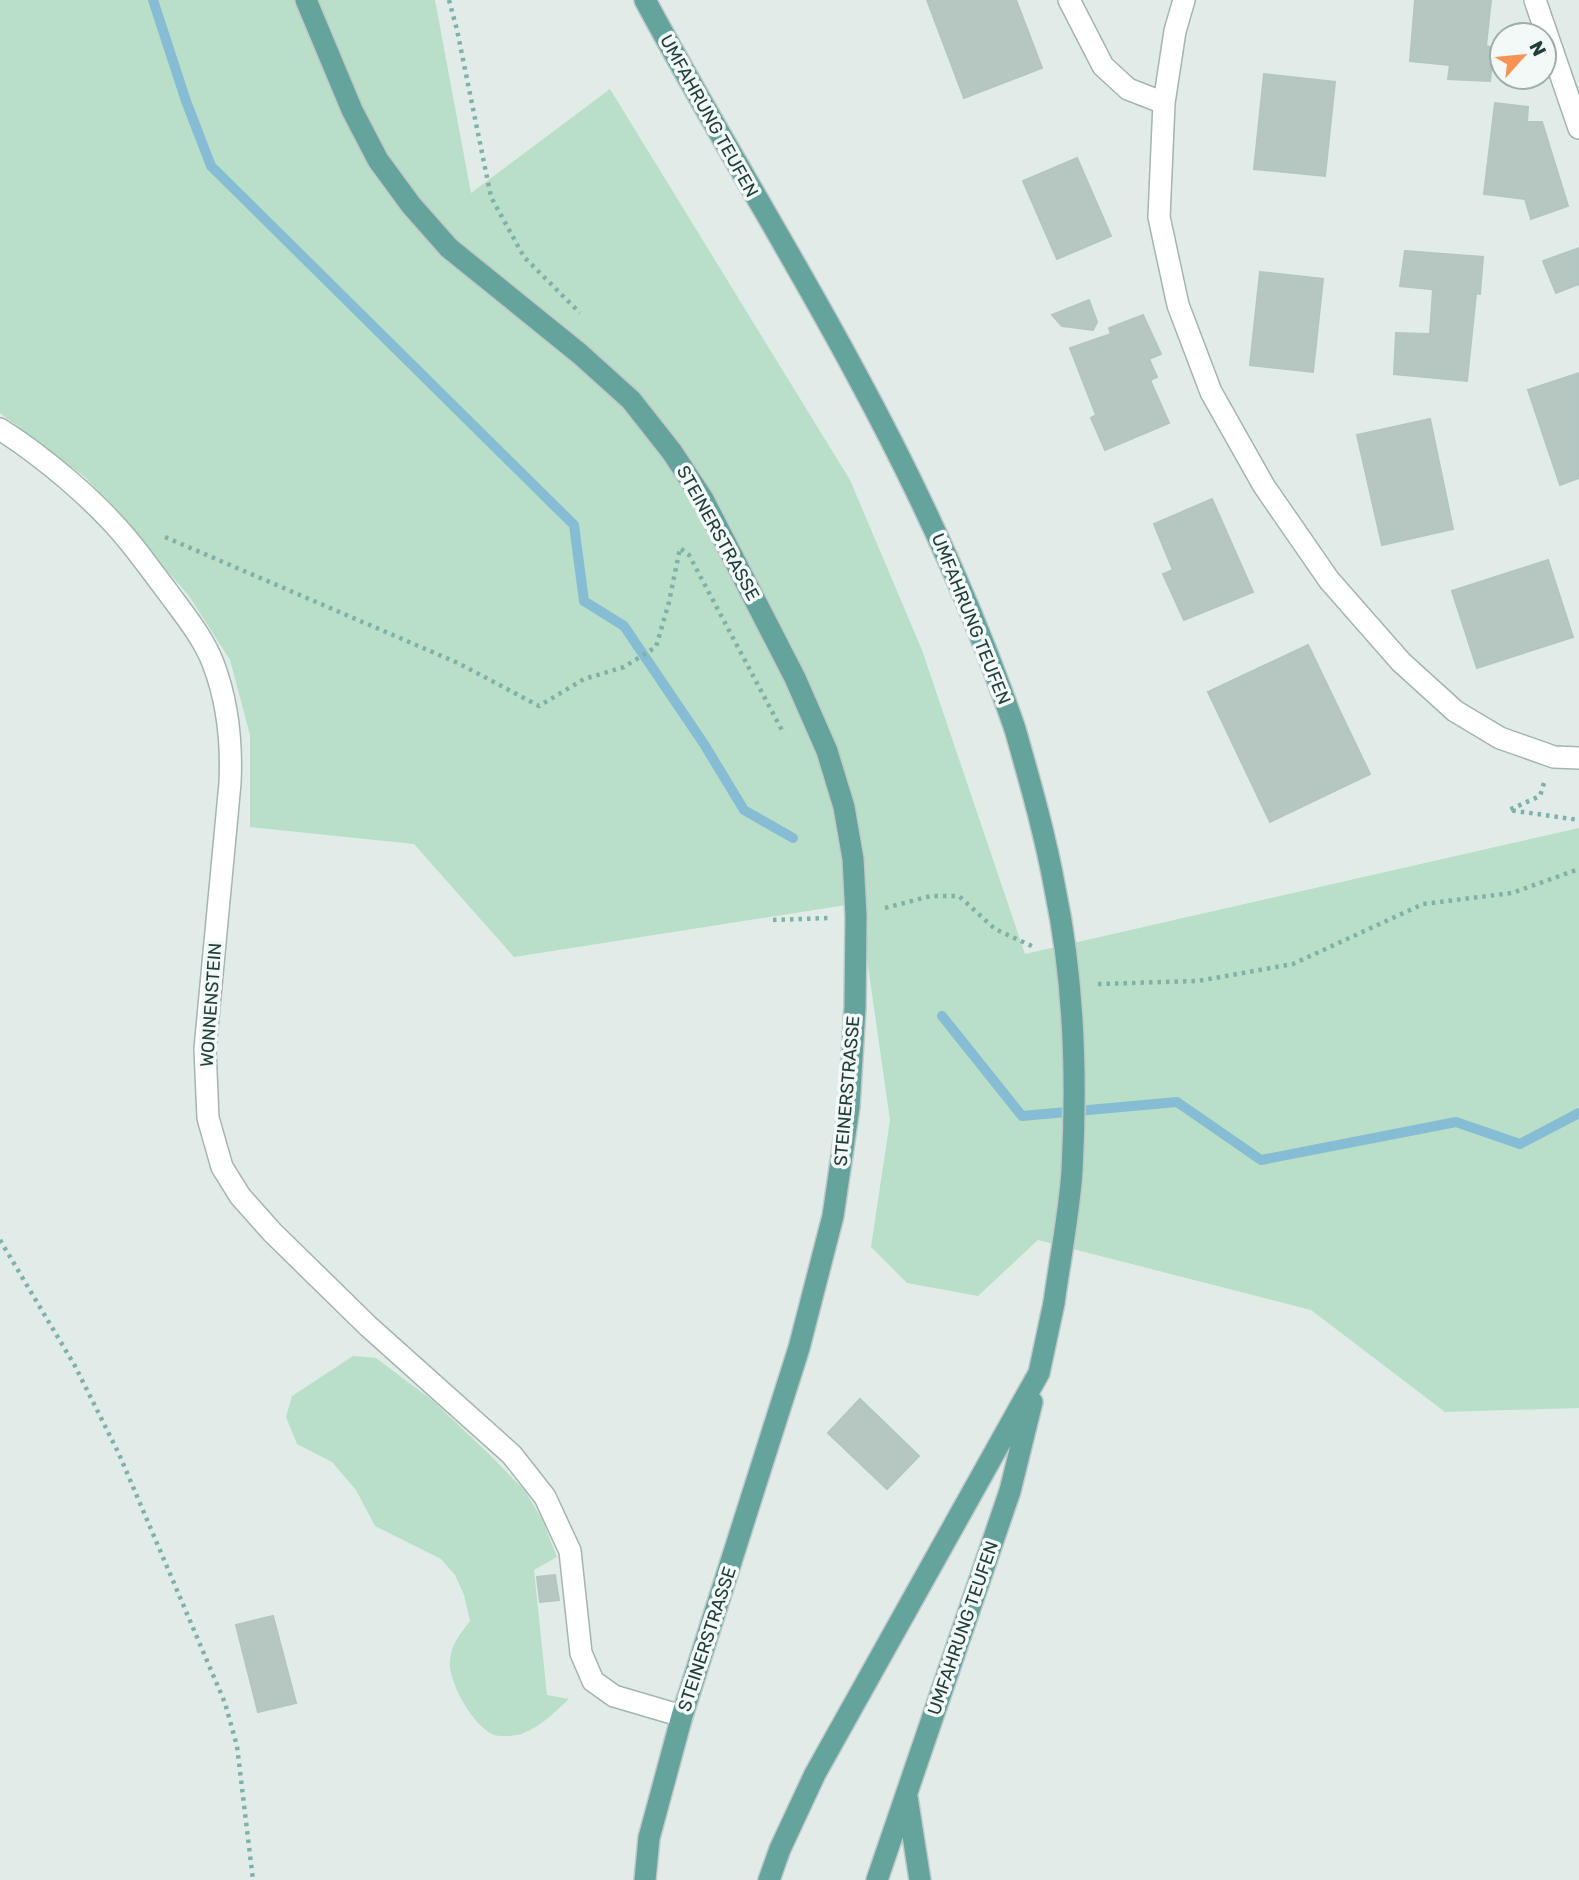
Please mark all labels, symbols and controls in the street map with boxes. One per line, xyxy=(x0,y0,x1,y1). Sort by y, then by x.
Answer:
north arrow xyxy=(1488,21,1558,91)
street label: UMFAHRUNG TEUFEN xyxy=(655,31,763,201)
text: N xyxy=(1524,37,1551,60)
street label: STEINERSTRASSE xyxy=(672,462,764,604)
street label: UMFAHRUNG TEUFEN xyxy=(927,530,1015,708)
street label: WONNENSTEIN xyxy=(196,942,226,1068)
street label: STEINERSTRASSE xyxy=(829,1015,865,1167)
street label: UMFAHRUNG TEUFEN xyxy=(923,1538,1003,1718)
street label: STEINERSTRASSE xyxy=(673,1564,741,1714)

